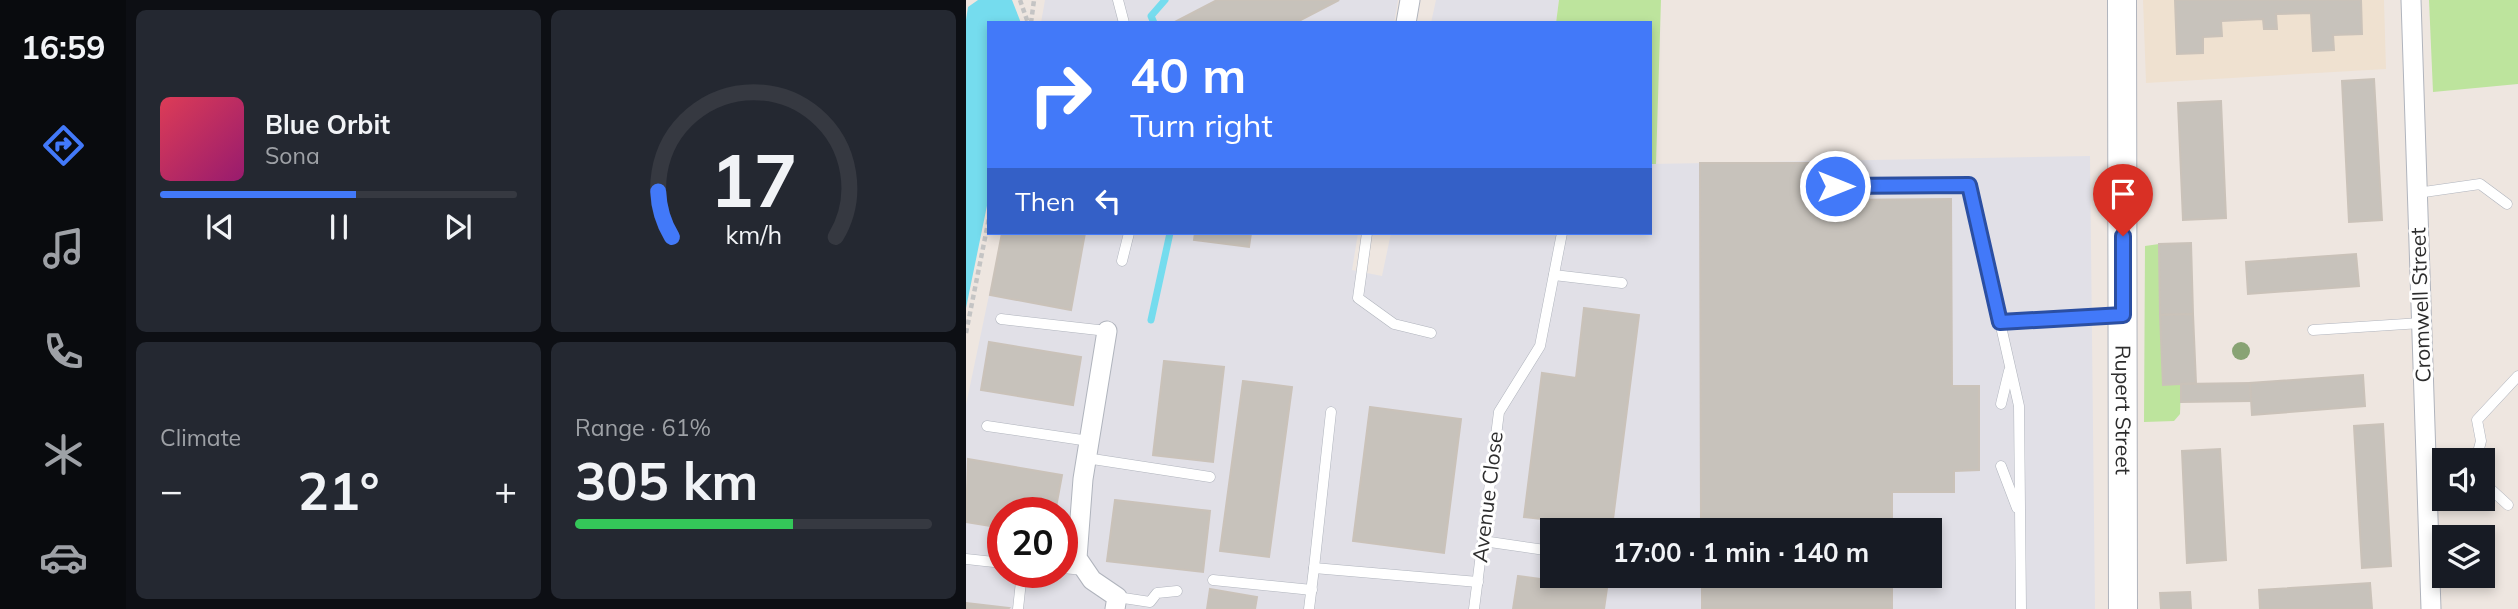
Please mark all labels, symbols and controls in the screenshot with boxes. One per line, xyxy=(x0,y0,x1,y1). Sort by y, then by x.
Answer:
text: 16:59 xyxy=(21,27,105,67)
text: 40 m xyxy=(1130,44,1246,105)
icon: right xyxy=(1015,49,1106,140)
text: Turn right xyxy=(1130,105,1273,145)
text: Blue Orbit xyxy=(265,108,390,141)
icon: directions xyxy=(39,121,88,170)
text: 17 xyxy=(710,135,797,226)
text: Sona xyxy=(265,141,320,170)
position arrow xyxy=(1798,149,1872,223)
pin xyxy=(2093,164,2153,236)
icon: arrive xyxy=(2104,175,2142,213)
icon: left xyxy=(1089,182,1127,220)
text: Then xyxy=(1015,185,1075,218)
icon: previous xyxy=(201,208,239,246)
icon: pause xyxy=(320,208,358,246)
icon: next xyxy=(439,208,477,246)
text: km/h xyxy=(725,219,782,250)
icon: music xyxy=(39,224,88,273)
street label: Cromwell Street xyxy=(2404,227,2436,383)
icon: phone xyxy=(39,327,88,376)
street label: Rupert Street xyxy=(2111,345,2137,475)
text: Range · 61% xyxy=(575,413,711,442)
text: Climate xyxy=(160,423,241,452)
icon: climate xyxy=(39,430,88,479)
street label: Avenue Close xyxy=(1466,430,1508,564)
text: 305 km xyxy=(575,448,758,513)
map controls xyxy=(2432,448,2495,588)
button: sound xyxy=(2432,448,2495,511)
text: 21° xyxy=(297,458,380,523)
text: − xyxy=(160,466,183,514)
text: + xyxy=(494,466,517,514)
speed limit sign: 20 xyxy=(987,497,1078,588)
button: layers xyxy=(2432,525,2495,588)
icon: car xyxy=(39,533,88,582)
text: 17:00 · 1 min · 140 m xyxy=(1613,536,1869,569)

